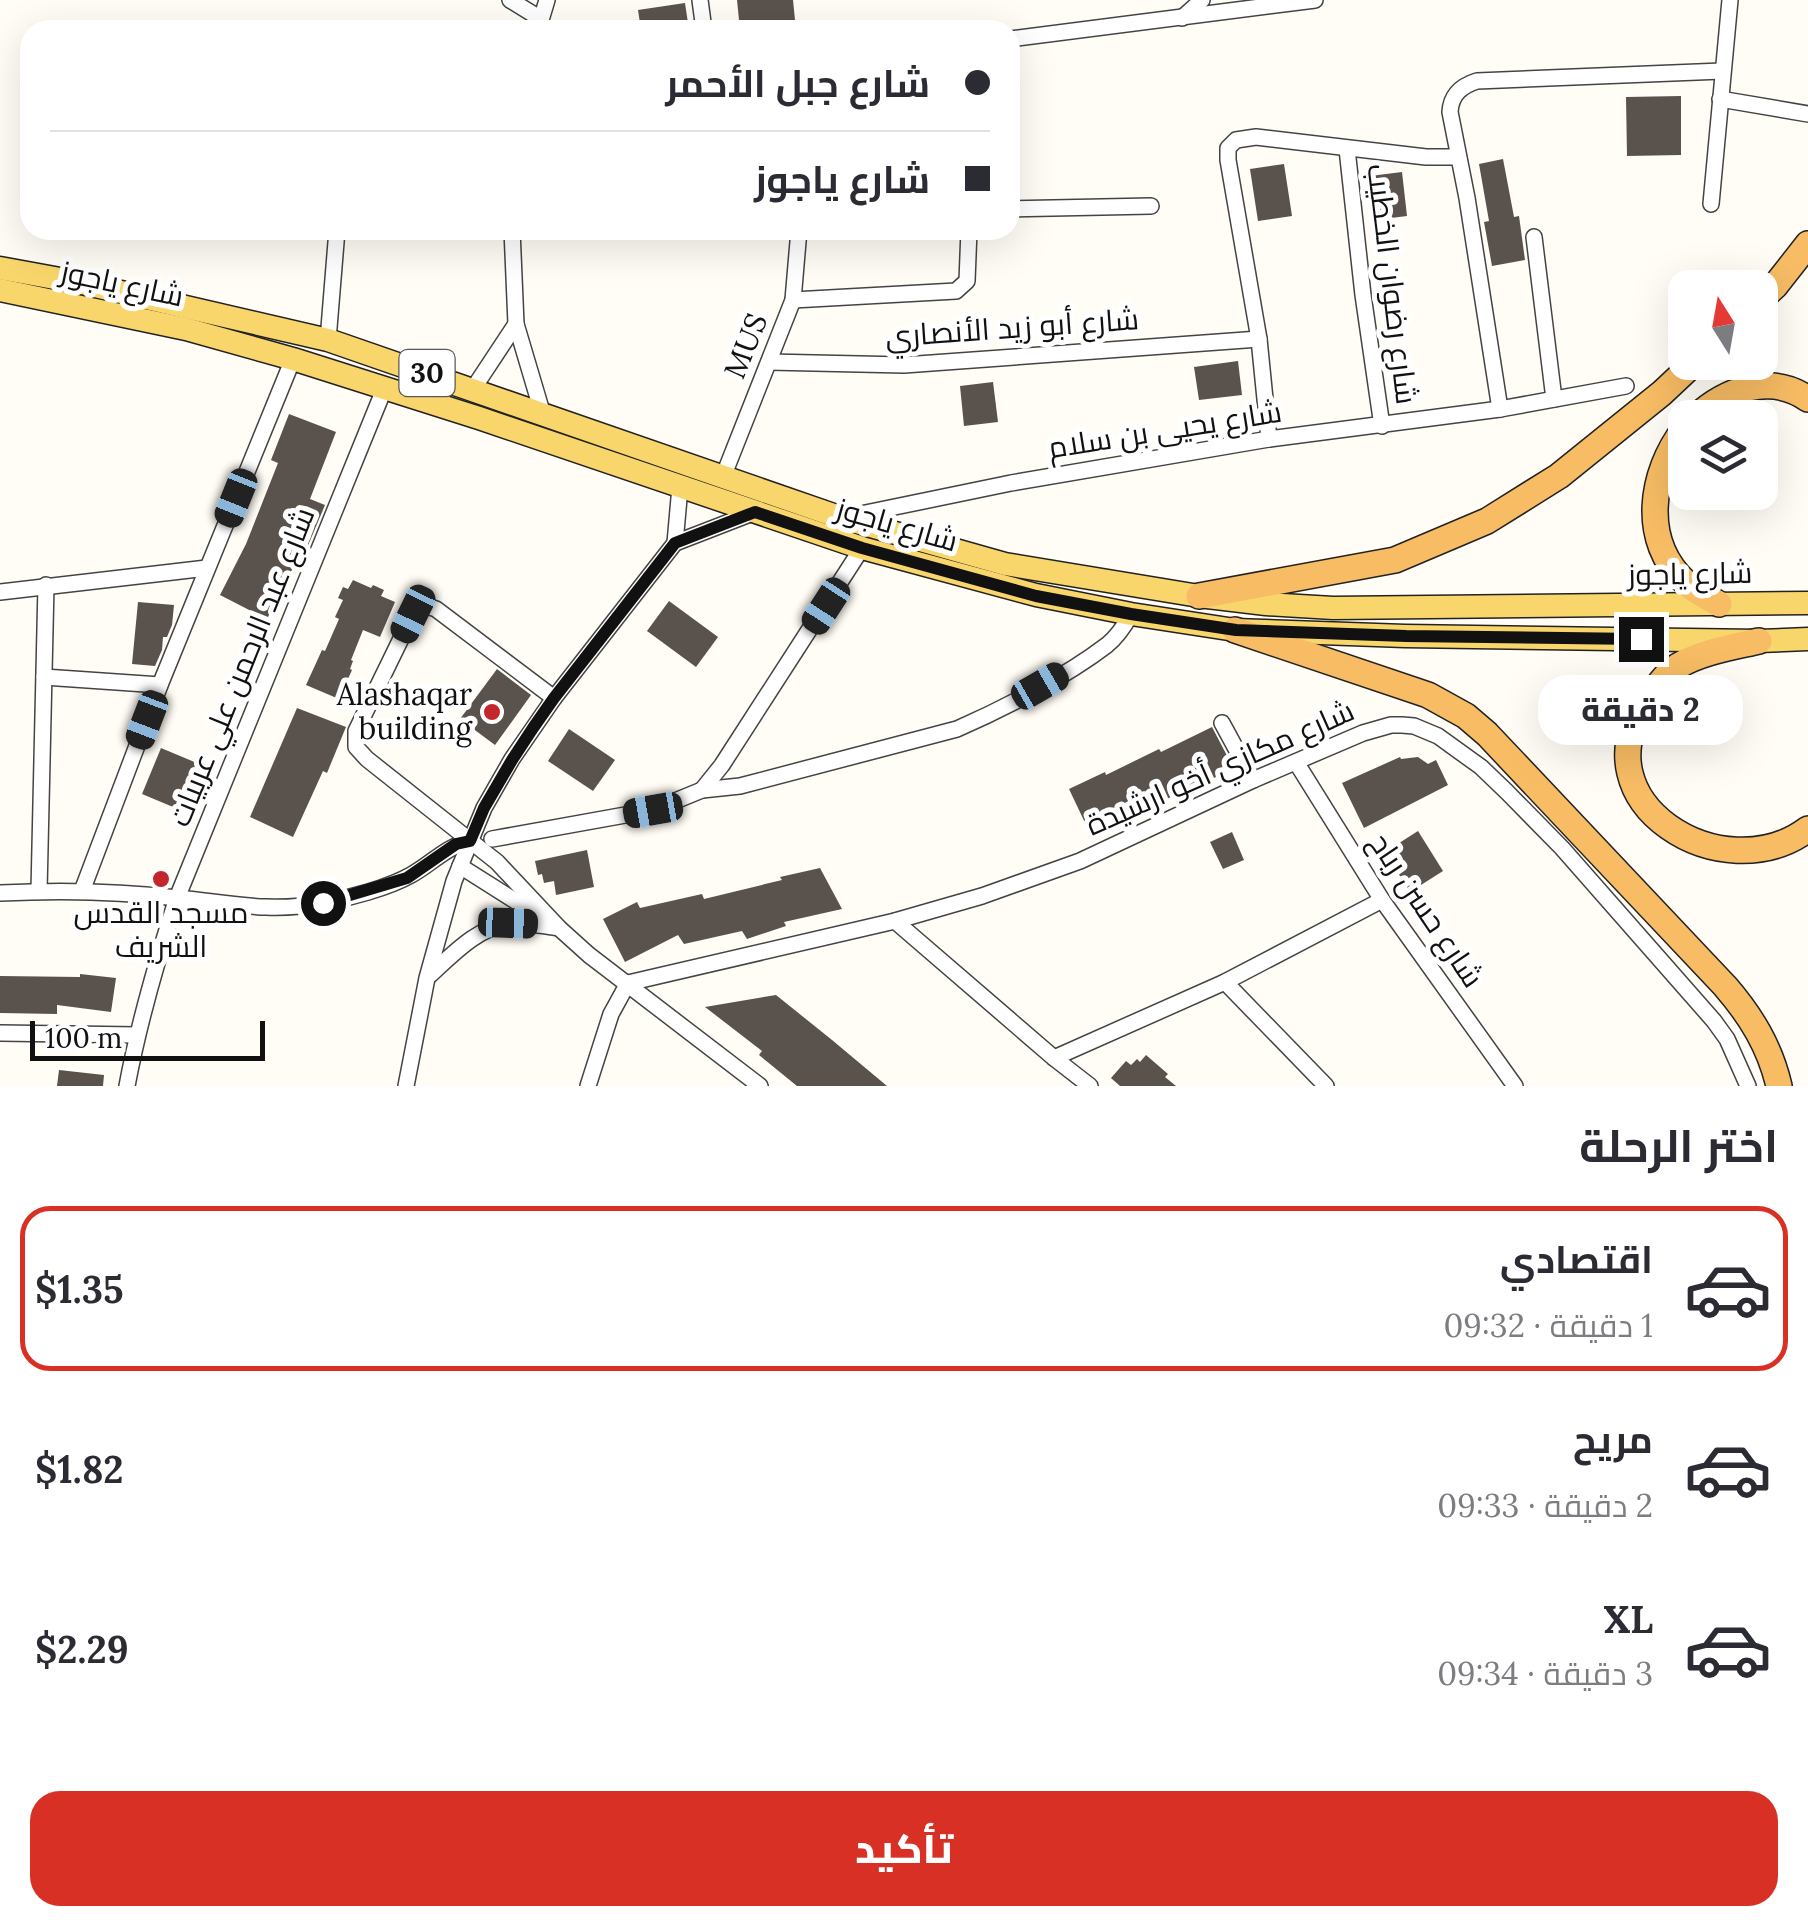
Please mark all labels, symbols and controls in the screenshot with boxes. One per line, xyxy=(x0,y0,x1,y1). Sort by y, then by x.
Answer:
text: شارع جبل الأحمر xyxy=(665,59,930,107)
text: شارع ياجوز xyxy=(754,155,930,203)
street label: شارع رضوان الخطيب xyxy=(1357,161,1427,407)
street label: شارع ياجوز xyxy=(55,251,187,317)
north arrow xyxy=(1668,270,1778,380)
map controls xyxy=(1668,270,1778,510)
street label: شارع أبو زيد الأنصاري xyxy=(884,299,1140,360)
street label: MUS xyxy=(715,307,775,384)
road number: 30 xyxy=(400,350,454,396)
street label: شارع يحيى بن سلام xyxy=(1045,392,1285,468)
button: layers xyxy=(1668,400,1778,510)
car xyxy=(211,465,261,531)
street label: شارع ياجوز xyxy=(830,488,962,561)
street label: شارع عبد الرحمن علي عربيات xyxy=(160,501,327,834)
street label: شارع ياجوز xyxy=(1625,553,1753,595)
car xyxy=(797,573,855,639)
car xyxy=(386,580,440,648)
route end xyxy=(1619,617,1664,662)
car xyxy=(1007,658,1073,714)
callout: 2 دقيقة xyxy=(1538,674,1744,744)
place label: Alashaqar building xyxy=(336,675,473,748)
car xyxy=(122,687,172,753)
text: 2 دقيقة xyxy=(1581,689,1700,730)
street label: شارع مكازي أخو ارشيدة xyxy=(1080,691,1362,848)
marker: Alashaqar building xyxy=(481,701,503,723)
car xyxy=(621,790,685,830)
street label: شارع حسن رباح xyxy=(1359,825,1493,995)
marker: مسجد القدس الشريف xyxy=(150,868,172,890)
route start xyxy=(301,881,346,926)
place label: مسجد القدس الشريف xyxy=(74,893,248,965)
car xyxy=(477,907,539,939)
scale bar xyxy=(30,1016,265,1060)
text: 100 m xyxy=(45,1020,122,1056)
text: اختر الرحلة xyxy=(1579,1117,1778,1174)
text: اقتصادي xyxy=(1500,1235,1653,1283)
icon: car xyxy=(1683,1244,1773,1334)
text: $1.35 xyxy=(35,1265,123,1313)
text: 1 دقيقة · 09:32 xyxy=(1443,1305,1653,1346)
text: مريح xyxy=(1573,1415,1653,1463)
icon: car xyxy=(1683,1424,1773,1514)
text: $1.82 xyxy=(35,1445,124,1493)
text: 2 دقيقة · 09:33 xyxy=(1437,1485,1653,1526)
text: XL xyxy=(1603,1595,1653,1643)
icon: car xyxy=(1683,1604,1773,1694)
text: $2.29 xyxy=(35,1625,129,1673)
text: 3 دقيقة · 09:34 xyxy=(1437,1653,1653,1694)
button: تأكيد xyxy=(30,1791,1778,1906)

